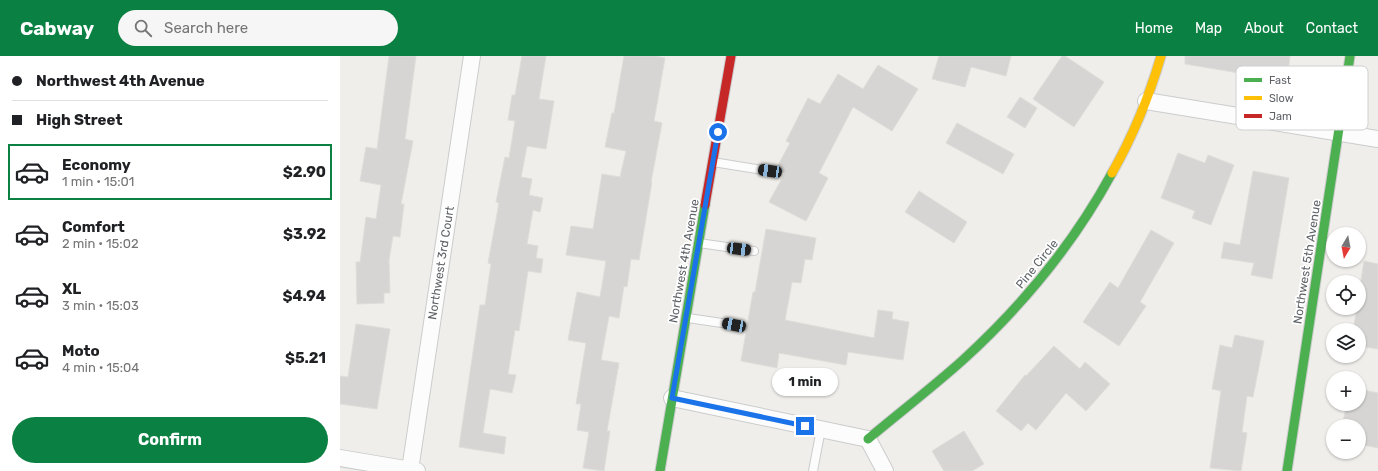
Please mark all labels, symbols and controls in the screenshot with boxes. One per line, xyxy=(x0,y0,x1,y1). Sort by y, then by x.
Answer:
search box xyxy=(118,10,398,46)
text: Cabway xyxy=(20,17,94,40)
icon: search xyxy=(132,17,154,39)
text: Search here xyxy=(164,19,248,37)
text: Home xyxy=(1135,20,1173,37)
text: Map xyxy=(1195,20,1222,37)
text: About xyxy=(1244,20,1284,37)
text: Contact xyxy=(1306,20,1358,37)
legend xyxy=(1236,66,1368,130)
text: Northwest 4th Avenue xyxy=(36,72,205,90)
text: Fast xyxy=(1269,74,1292,87)
text: Slow xyxy=(1269,92,1294,105)
text: Jam xyxy=(1269,110,1292,123)
text: High Street xyxy=(36,111,122,129)
route start xyxy=(709,123,727,141)
icon: car xyxy=(14,154,50,190)
text: Economy xyxy=(62,156,131,174)
text: $2.90 xyxy=(283,163,326,181)
car xyxy=(757,163,783,179)
text: 1 min · 15:01 xyxy=(62,174,134,189)
street label: Northwest 4th Avenue xyxy=(666,198,702,324)
street label: Northwest 5th Avenue xyxy=(1290,199,1324,325)
street label: Northwest 3rd Court xyxy=(425,205,457,321)
icon: car xyxy=(14,216,50,252)
text: Comfort xyxy=(62,218,125,236)
text: $3.92 xyxy=(283,225,326,243)
north arrow xyxy=(1326,227,1366,267)
map controls xyxy=(1326,227,1366,459)
text: 2 min · 15:02 xyxy=(62,236,139,251)
street label: Pine Circle xyxy=(1013,236,1061,291)
car xyxy=(726,242,752,256)
button: locate xyxy=(1326,275,1366,315)
icon: car xyxy=(14,278,50,314)
text: XL xyxy=(62,280,81,298)
text: $4.94 xyxy=(282,287,326,305)
text: 3 min · 15:03 xyxy=(62,298,139,313)
car xyxy=(721,317,747,333)
button: layers xyxy=(1326,323,1366,363)
icon: car xyxy=(14,340,50,376)
text: Moto xyxy=(62,342,100,360)
text: $5.21 xyxy=(285,349,326,367)
text: 4 min · 15:04 xyxy=(62,360,139,375)
callout: 1 min xyxy=(772,368,838,396)
button: + xyxy=(1326,371,1366,411)
text: 1 min xyxy=(788,374,822,389)
button: Confirm xyxy=(12,417,328,463)
route end xyxy=(796,417,814,435)
button: − xyxy=(1326,419,1366,459)

